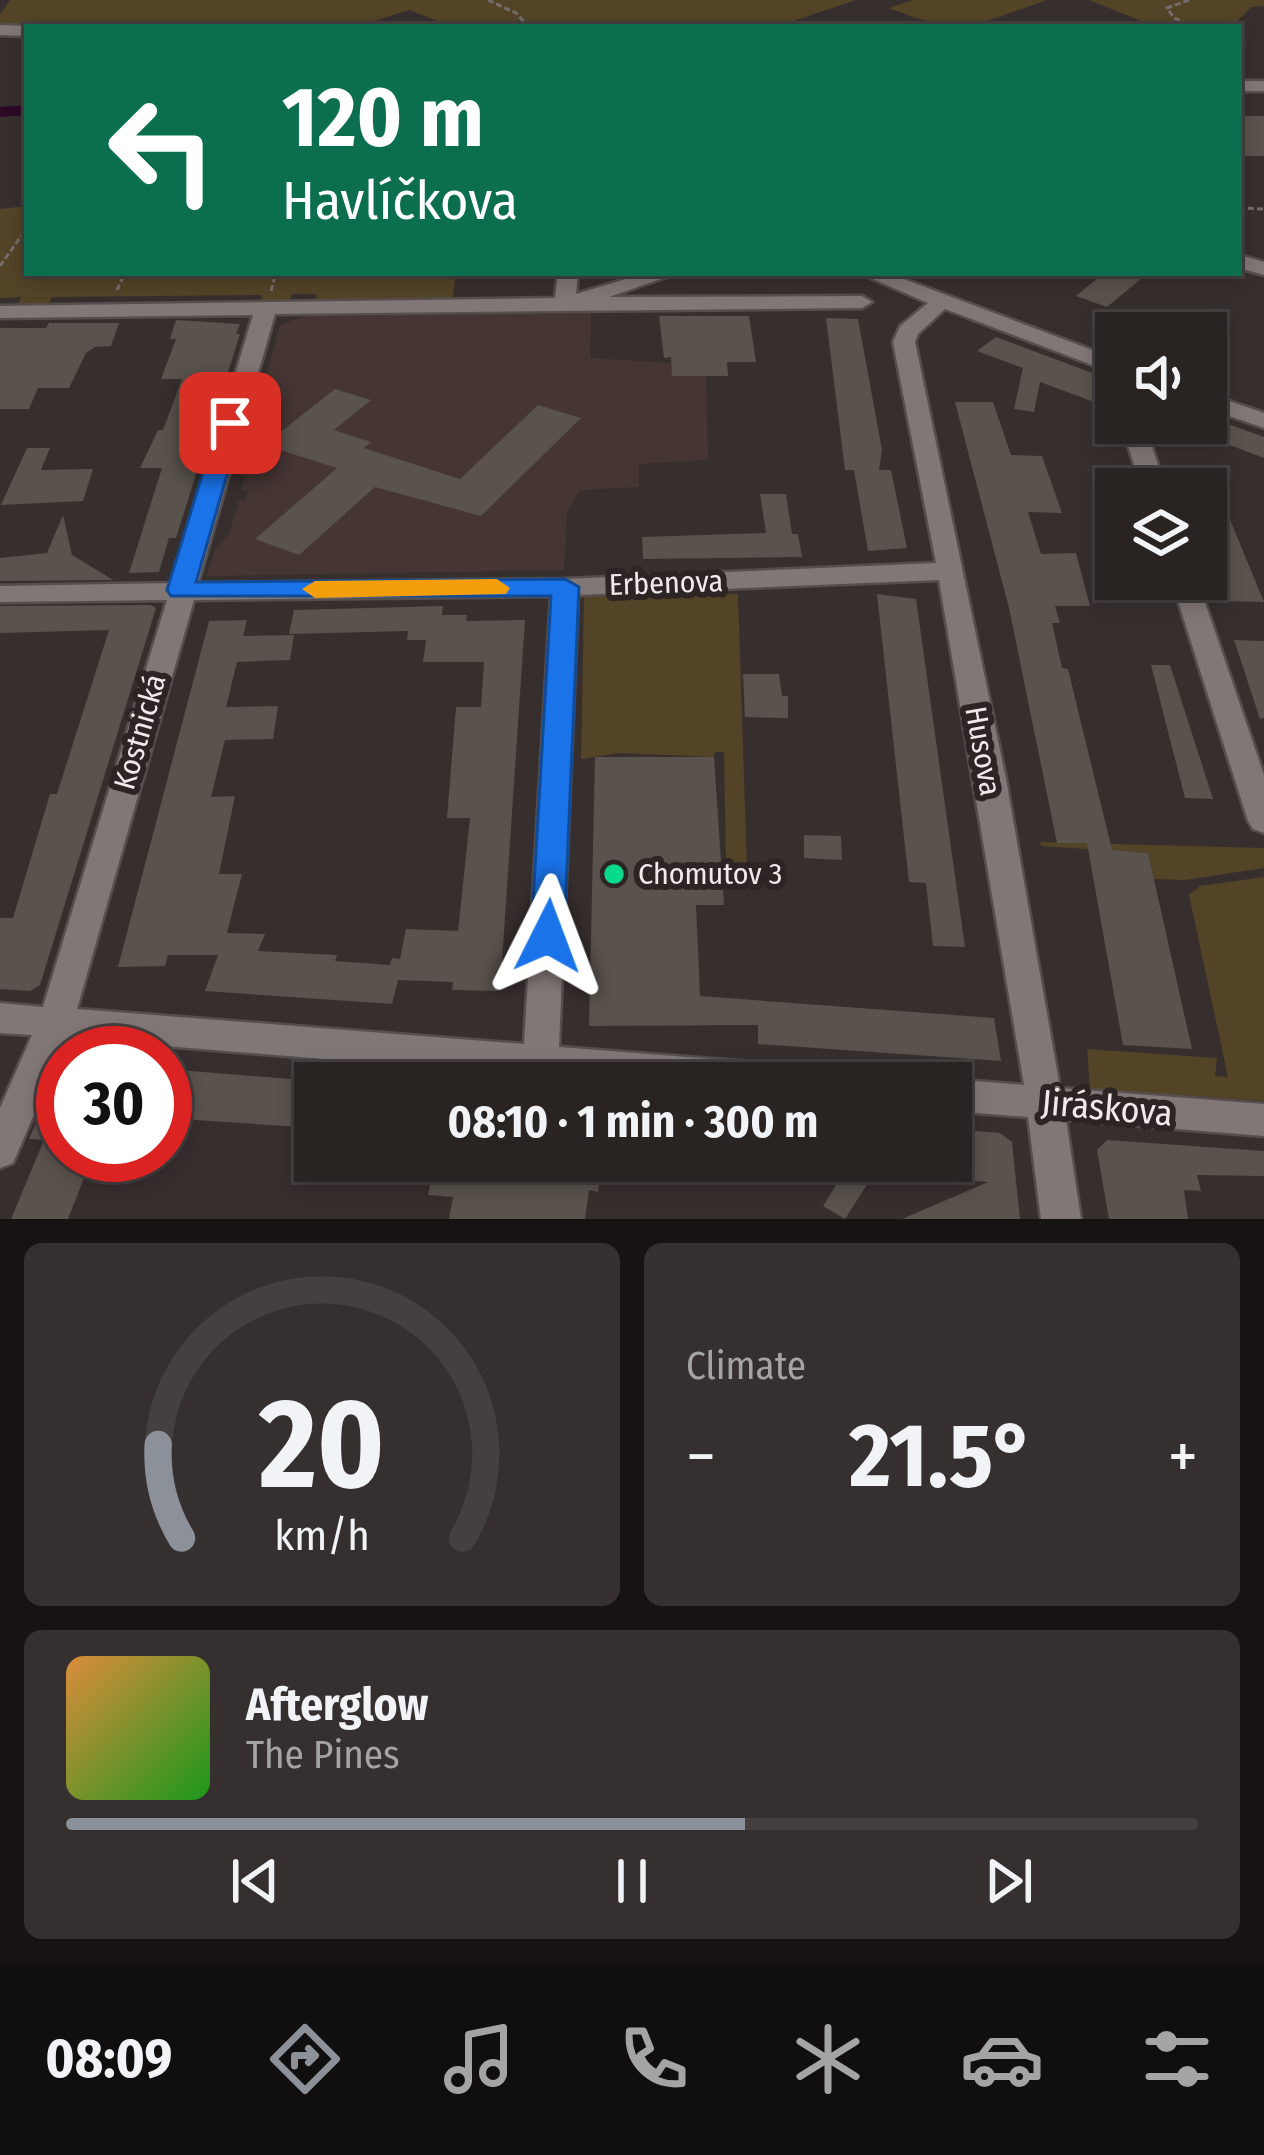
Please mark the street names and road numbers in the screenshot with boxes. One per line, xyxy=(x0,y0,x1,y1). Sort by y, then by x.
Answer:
street label: Erbenova xyxy=(608,563,724,603)
street label: Kostnická xyxy=(106,670,174,794)
street label: Husova xyxy=(957,704,1009,798)
street label: Jiráskova xyxy=(1040,1080,1174,1136)

